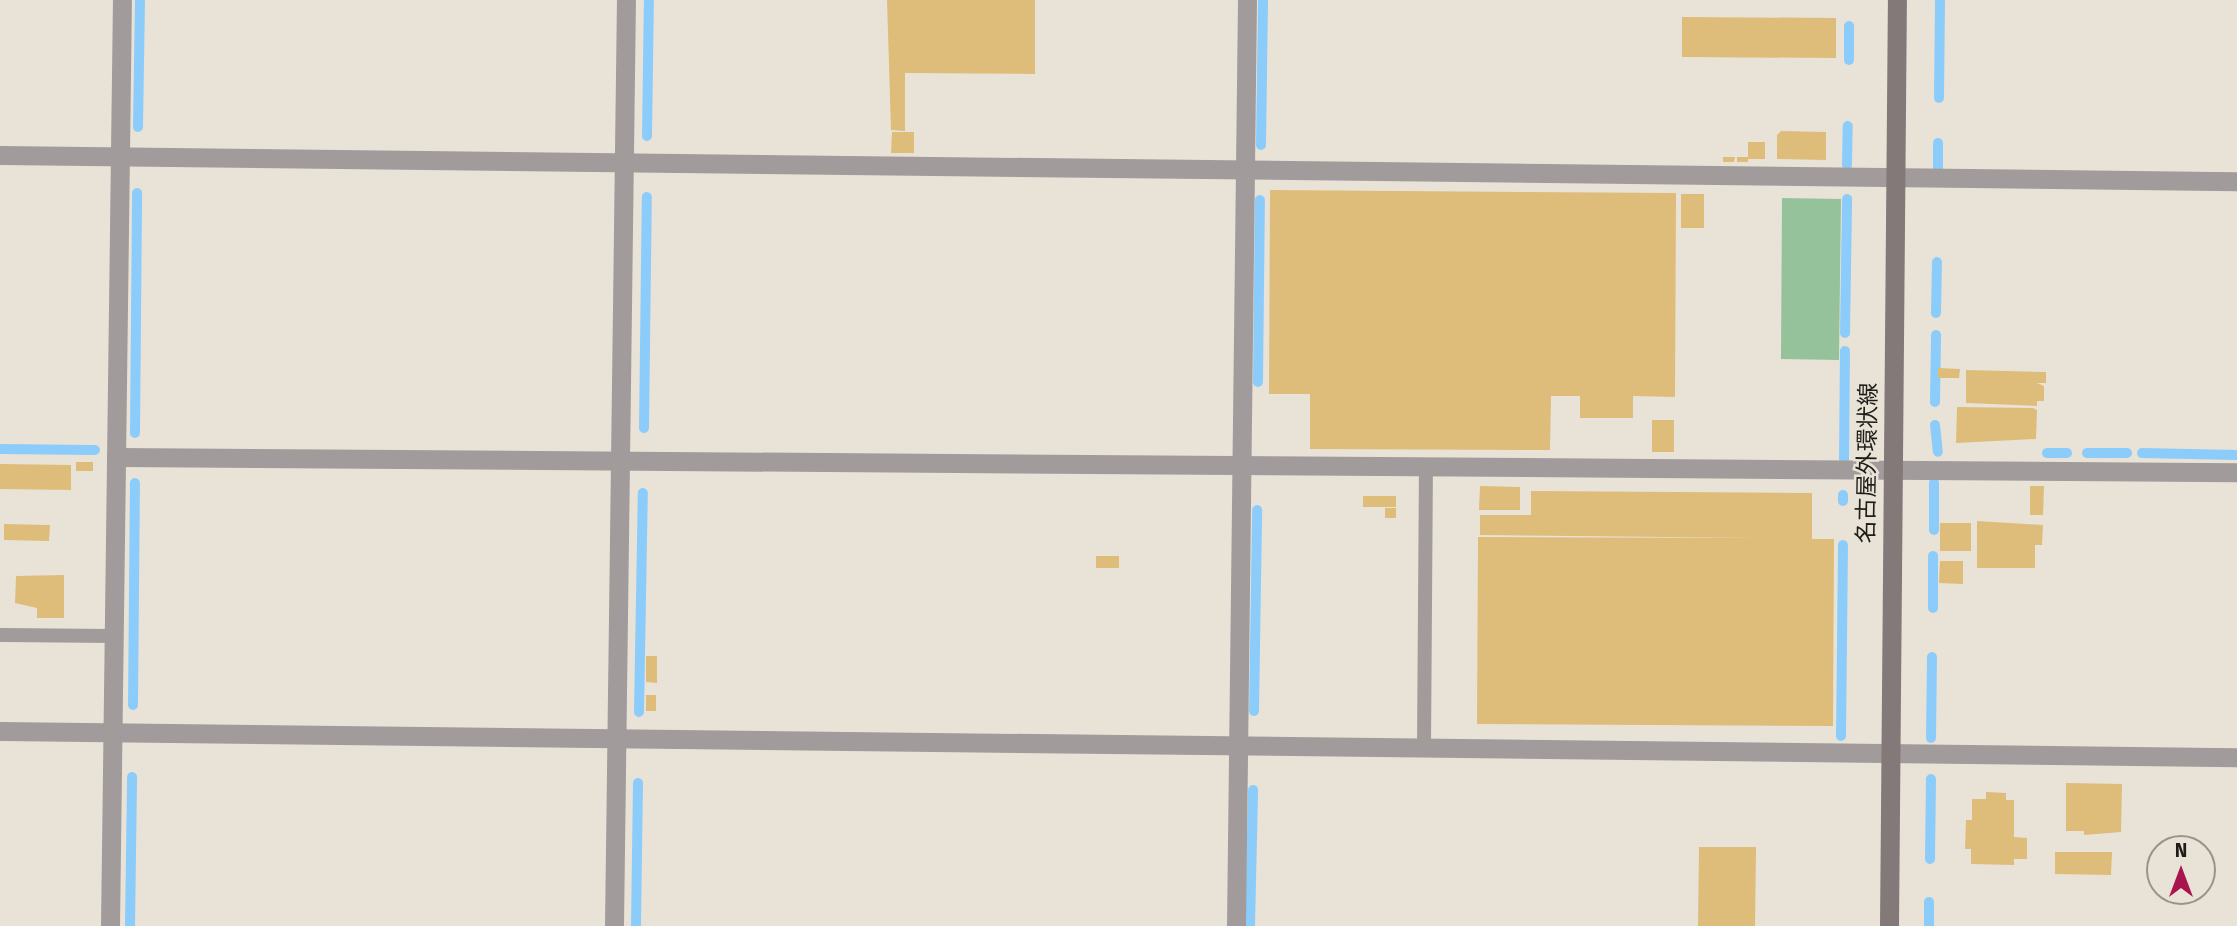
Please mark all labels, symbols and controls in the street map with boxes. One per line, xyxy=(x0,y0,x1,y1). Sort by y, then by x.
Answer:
street label: 名古屋外環状線 xyxy=(1852,382,1882,544)
north arrow xyxy=(2146,835,2216,905)
text: N xyxy=(2175,839,2187,862)

